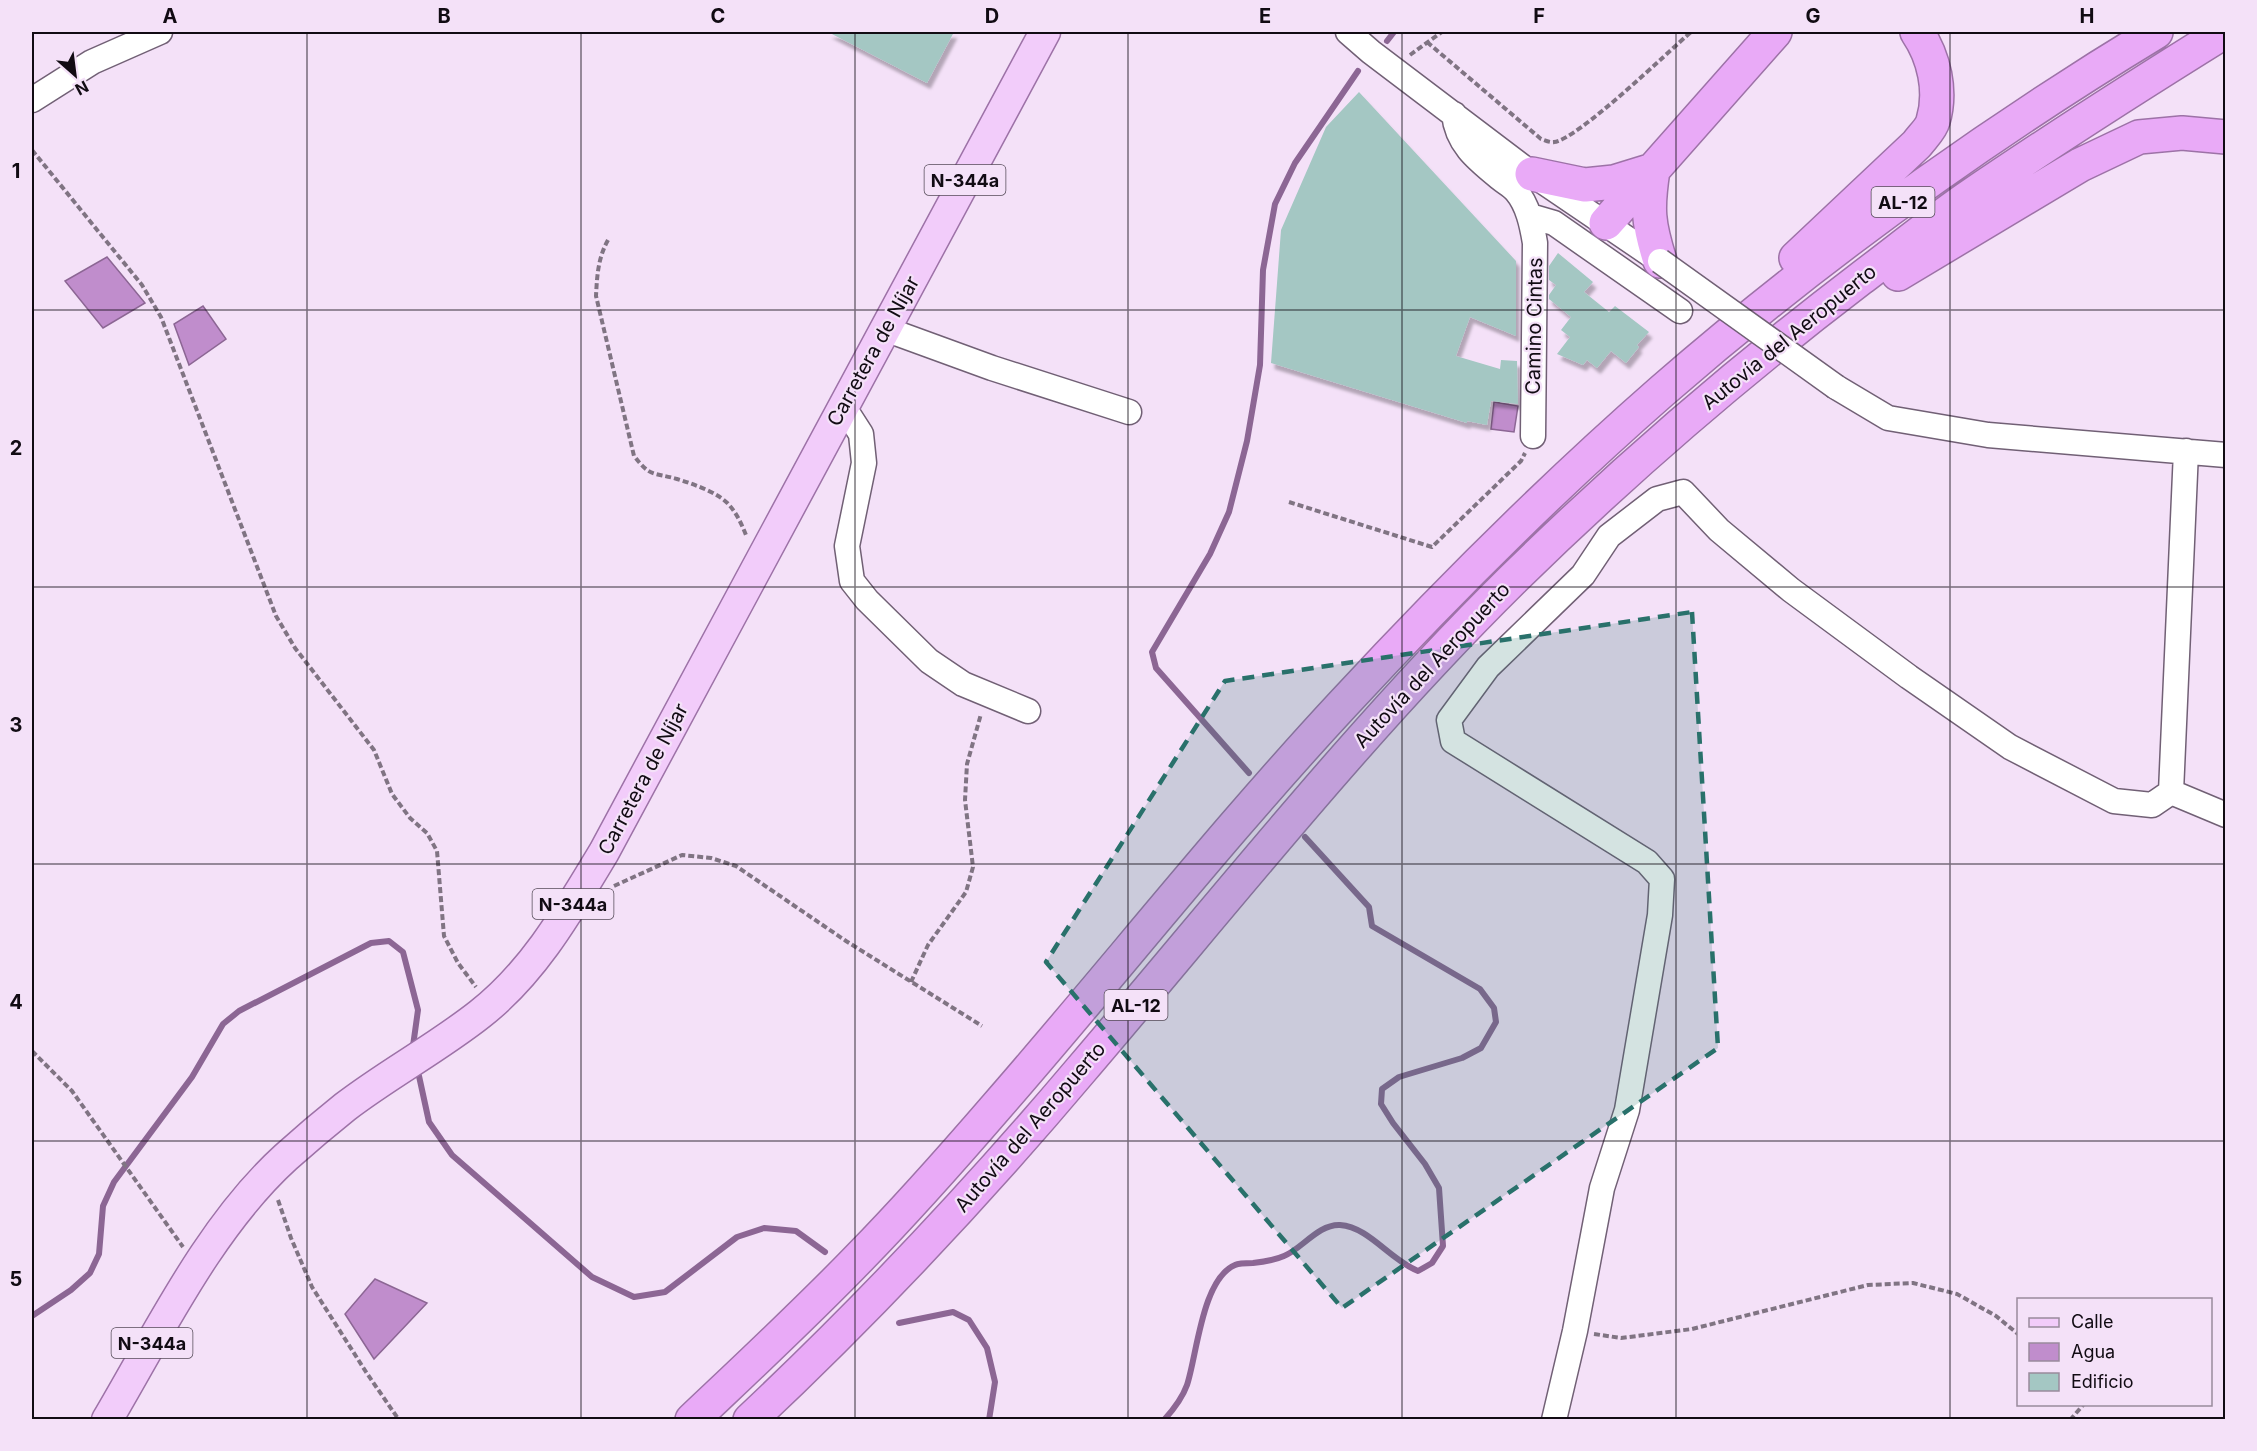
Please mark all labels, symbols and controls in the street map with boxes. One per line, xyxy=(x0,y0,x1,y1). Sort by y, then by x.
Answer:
text: A xyxy=(163,4,178,28)
text: B xyxy=(437,4,451,28)
text: C xyxy=(711,4,725,28)
text: D xyxy=(985,4,999,28)
text: E xyxy=(1259,4,1271,28)
text: F xyxy=(1533,4,1545,28)
text: G xyxy=(1805,4,1821,28)
text: H xyxy=(2080,4,2094,28)
north arrow xyxy=(45,45,105,105)
text: N xyxy=(72,77,92,100)
text: 1 xyxy=(12,159,20,183)
road number: N-344a xyxy=(924,165,1006,195)
road number: AL-12 xyxy=(1872,187,1934,217)
street label: Camino Cintas xyxy=(1521,257,1547,395)
street label: Autovía del Aeropuerto xyxy=(1697,259,1881,415)
street label: Carretera de Níjar xyxy=(822,271,924,430)
text: 2 xyxy=(10,436,22,460)
street label: Autovía del Aeropuerto xyxy=(1349,577,1515,753)
street label: Carretera de Níjar xyxy=(593,699,693,859)
text: 3 xyxy=(10,713,22,737)
road number: N-344a xyxy=(532,889,614,919)
text: 4 xyxy=(9,990,23,1014)
road number: AL-12 xyxy=(1104,990,1168,1020)
street label: Autovía del Aeropuerto xyxy=(950,1037,1110,1217)
text: 5 xyxy=(10,1267,22,1291)
legend xyxy=(2017,1298,2212,1406)
text: Calle xyxy=(2071,1311,2113,1332)
road number: N-344a xyxy=(112,1328,192,1358)
text: Agua xyxy=(2071,1341,2115,1362)
text: Edificio xyxy=(2071,1371,2134,1392)

